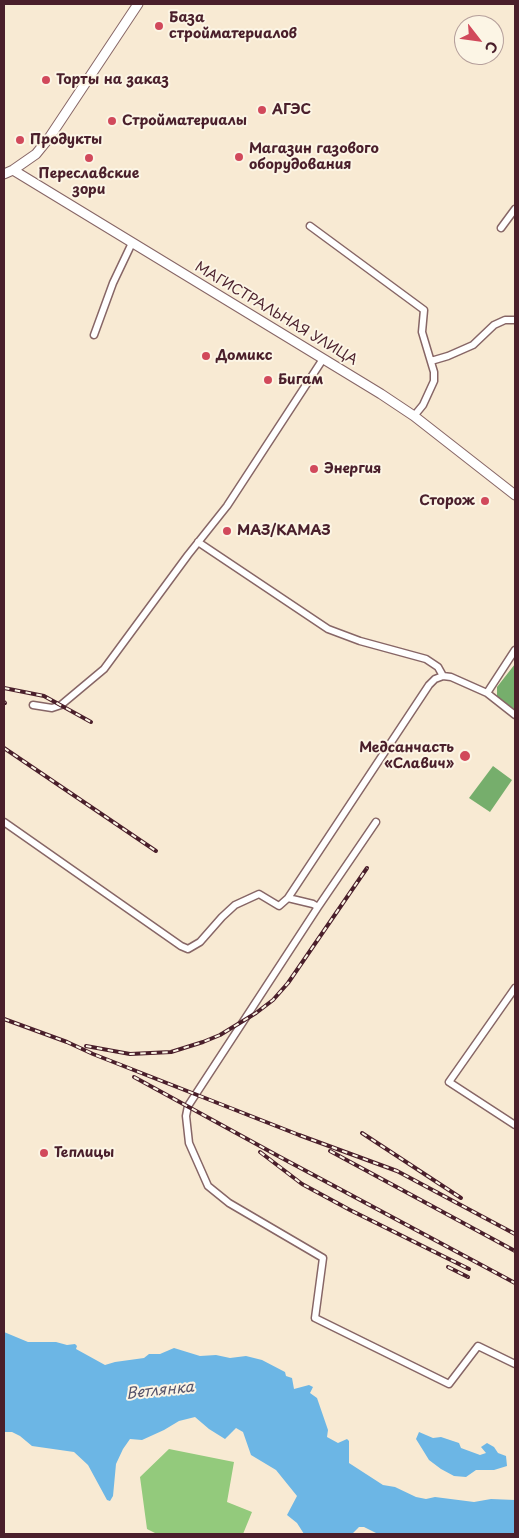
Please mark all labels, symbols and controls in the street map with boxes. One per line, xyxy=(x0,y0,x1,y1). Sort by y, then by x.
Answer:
place label: База стройматериалов xyxy=(169,10,297,42)
north arrow xyxy=(454,15,504,65)
marker: База стройматериалов xyxy=(153,20,165,32)
text: С xyxy=(480,37,503,57)
place label: Торты на заказ xyxy=(56,72,169,88)
marker: Торты на заказ xyxy=(40,74,52,86)
place label: АГЭС xyxy=(272,102,311,118)
marker: АГЭС xyxy=(256,104,268,116)
place label: Стройматериалы xyxy=(122,113,247,129)
marker: Стройматериалы xyxy=(106,115,118,127)
place label: Продукты xyxy=(30,132,102,148)
marker: Продукты xyxy=(14,134,26,146)
place label: Магазин газового оборудования xyxy=(249,141,379,174)
marker: Магазин газового оборудования xyxy=(233,151,245,163)
marker: Переславские зори xyxy=(83,152,95,164)
place label: Переславские зори xyxy=(39,166,139,198)
street label: МАГИСТРАЛЬНАЯ УЛИЦА xyxy=(192,259,360,369)
place label: Домикс xyxy=(216,348,272,364)
marker: Домикс xyxy=(200,350,212,362)
place label: Бигам xyxy=(278,372,324,388)
marker: Бигам xyxy=(262,374,274,386)
place label: Энергия xyxy=(324,461,381,477)
marker: Энергия xyxy=(308,463,320,475)
place label: Сторож xyxy=(419,493,475,509)
marker: Сторож xyxy=(479,495,491,507)
place label: МАЗ/КАМАЗ xyxy=(237,523,331,539)
marker: МАЗ/КАМАЗ xyxy=(221,525,233,537)
place label: Медсанчасть «Славич» xyxy=(359,740,454,772)
marker: Медсанчасть «Славич» xyxy=(458,749,472,763)
place label: Теплицы xyxy=(54,1145,114,1161)
marker: Теплицы xyxy=(38,1147,50,1159)
water label: Ветлянка xyxy=(125,1378,195,1404)

